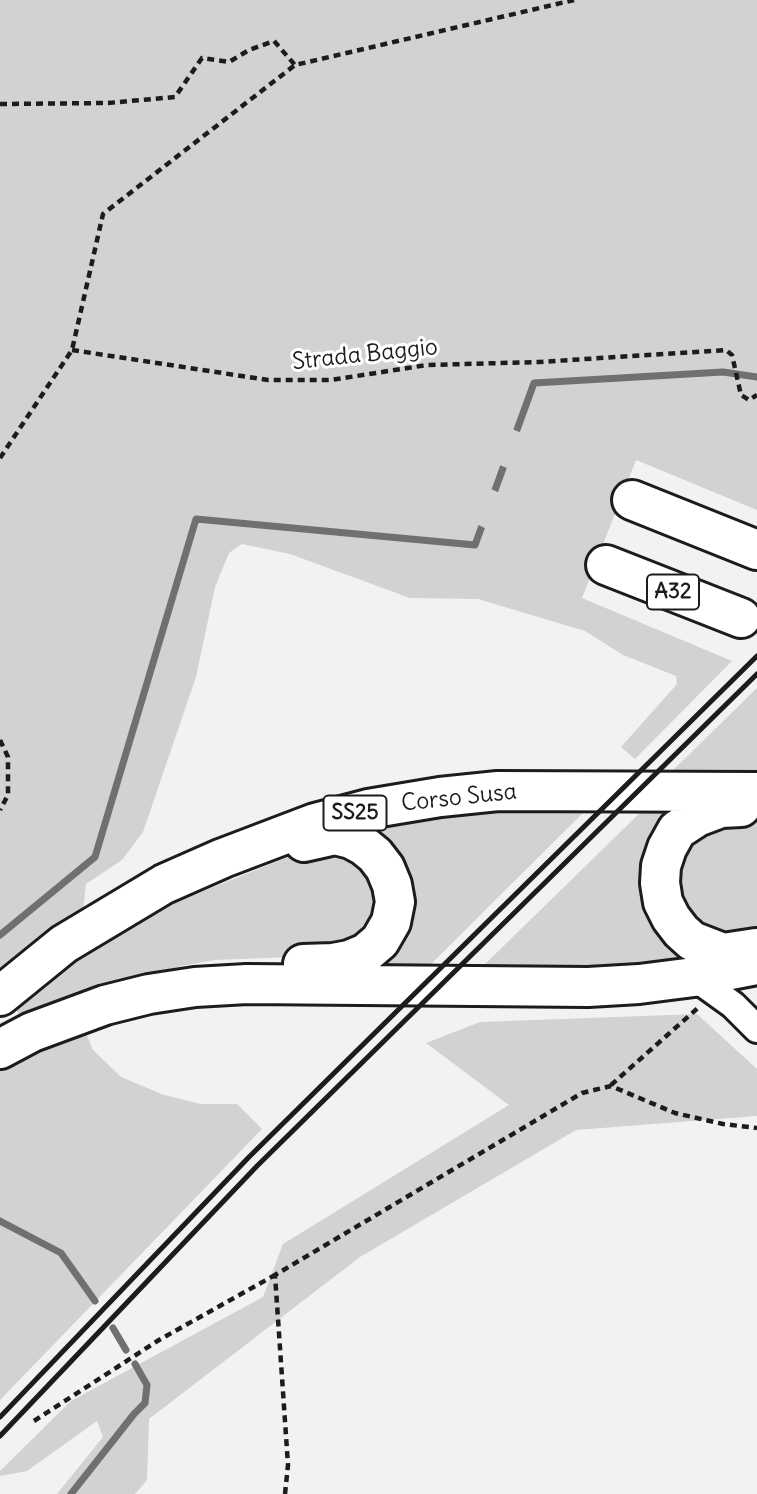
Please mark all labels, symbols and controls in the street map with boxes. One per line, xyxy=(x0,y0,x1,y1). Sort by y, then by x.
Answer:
street label: Strada Baggio xyxy=(291,334,439,376)
road number: A32 xyxy=(647,574,699,610)
street label: Corso Susa xyxy=(400,778,518,818)
road number: SS25 xyxy=(324,796,386,830)

